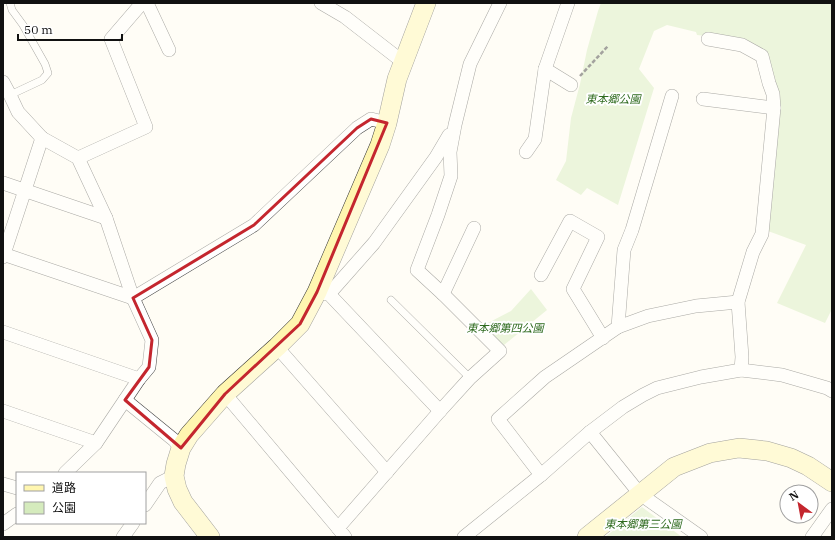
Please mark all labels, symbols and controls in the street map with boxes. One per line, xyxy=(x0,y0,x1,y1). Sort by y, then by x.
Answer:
scale bar xyxy=(18,16,122,42)
text: 50 m xyxy=(24,22,53,37)
park label: 東本郷公園 xyxy=(586,92,642,106)
park label: 東本郷第四公園 xyxy=(467,321,545,335)
legend xyxy=(16,472,146,524)
text: 道路 xyxy=(52,480,76,495)
north arrow xyxy=(779,484,819,524)
text: N xyxy=(786,487,801,504)
text: 公園 xyxy=(52,500,76,515)
park label: 東本郷第三公園 xyxy=(605,517,683,531)

